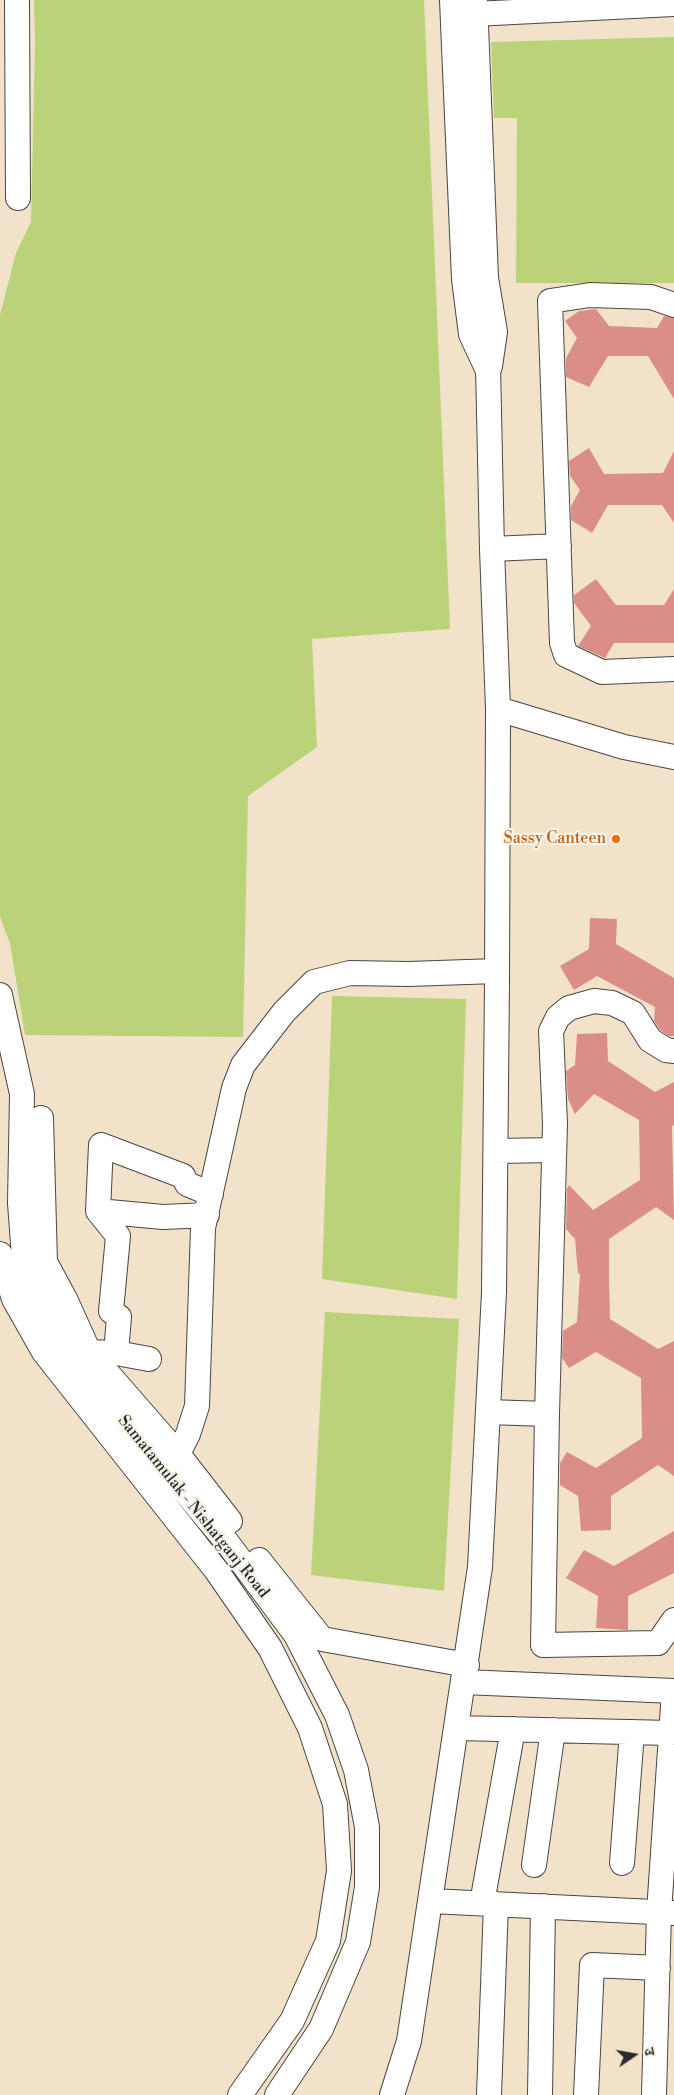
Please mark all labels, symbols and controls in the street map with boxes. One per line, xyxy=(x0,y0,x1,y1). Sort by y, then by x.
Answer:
place label: Sassy Canteen xyxy=(503,829,606,849)
marker: Sassy Canteen xyxy=(610,833,622,845)
street label: Samatamulak - Nishatganj Road xyxy=(113,1412,273,1602)
north arrow xyxy=(609,2030,659,2080)
text: उ xyxy=(639,2047,658,2057)

